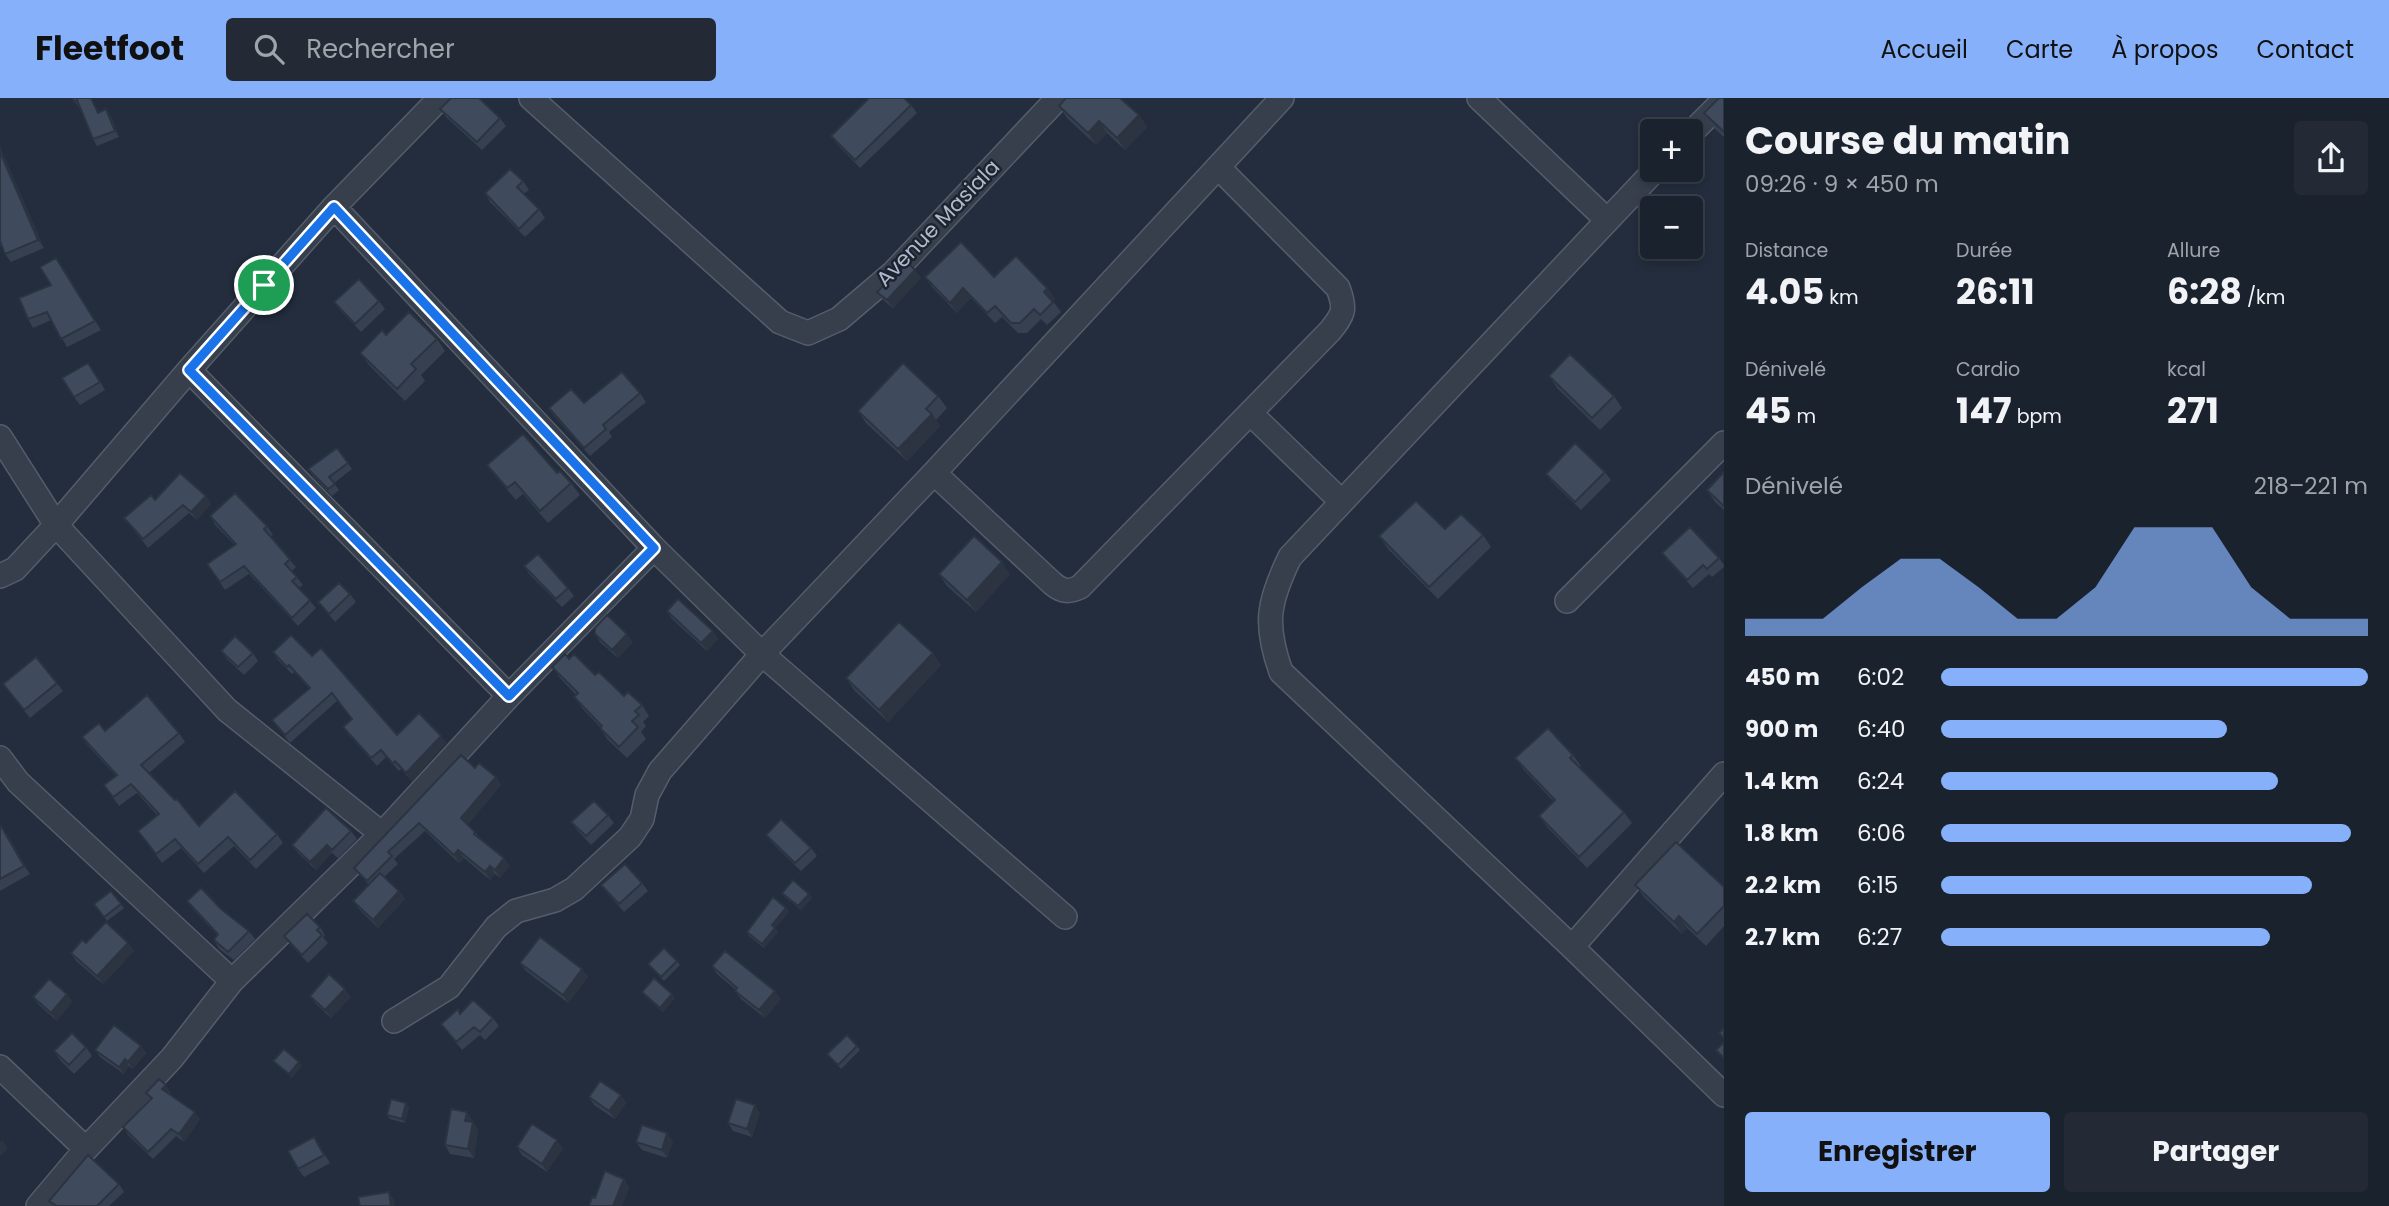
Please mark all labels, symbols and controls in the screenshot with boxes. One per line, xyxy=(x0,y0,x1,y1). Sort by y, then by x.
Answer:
search box xyxy=(226,18,716,81)
text: Fleetfoot xyxy=(35,25,184,72)
icon: search xyxy=(250,30,288,68)
text: Rechercher xyxy=(306,31,455,67)
text: Accueil xyxy=(1881,33,1968,66)
text: Carte xyxy=(2006,33,2073,66)
text: À propos xyxy=(2111,33,2218,66)
text: Contact xyxy=(2256,33,2354,66)
text: Course du matin xyxy=(1745,114,2070,167)
map controls xyxy=(1640,119,1703,259)
button: + xyxy=(1640,119,1703,182)
button: share xyxy=(2294,121,2368,195)
street label: Avenue Masiala xyxy=(869,153,1006,293)
text: 09:26 · 9 × 450 m xyxy=(1745,168,1939,200)
button: − xyxy=(1640,196,1703,259)
text: Distance xyxy=(1745,237,1828,264)
text: Durée xyxy=(1956,237,2012,264)
text: Allure xyxy=(2167,237,2220,264)
pin xyxy=(234,255,294,315)
icon: arrive xyxy=(245,266,283,304)
text: 4.05 xyxy=(1745,267,1824,316)
text: 26:11 xyxy=(1956,267,2035,316)
text: 6:28 xyxy=(2167,267,2242,316)
text: km xyxy=(1824,284,1859,311)
text: /km xyxy=(2242,284,2285,311)
text: Dénivelé xyxy=(1745,356,1826,383)
text: Cardio xyxy=(1956,356,2020,383)
text: kcal xyxy=(2167,356,2206,383)
text: 45 xyxy=(1745,386,1791,435)
text: 147 xyxy=(1956,386,2012,435)
text: 271 xyxy=(2167,386,2219,435)
text: m xyxy=(1791,403,1816,430)
text: bpm xyxy=(2012,403,2062,430)
text: Dénivelé xyxy=(1745,470,1843,502)
text: 218–221 m xyxy=(2254,470,2368,502)
text: 450 m xyxy=(1745,661,1820,693)
text: 6:02 xyxy=(1857,661,1904,693)
text: 900 m xyxy=(1745,713,1818,745)
text: 6:40 xyxy=(1857,713,1905,745)
text: 1.4 km xyxy=(1745,765,1819,797)
text: 6:24 xyxy=(1857,765,1904,797)
text: 1.8 km xyxy=(1745,817,1819,849)
text: 6:06 xyxy=(1857,817,1906,849)
text: 2.2 km xyxy=(1745,869,1821,901)
text: 6:15 xyxy=(1857,869,1898,901)
text: 2.7 km xyxy=(1745,921,1820,953)
text: 6:27 xyxy=(1857,921,1902,953)
button: Enregistrer xyxy=(1745,1112,2050,1192)
button: Partager xyxy=(2064,1112,2368,1192)

